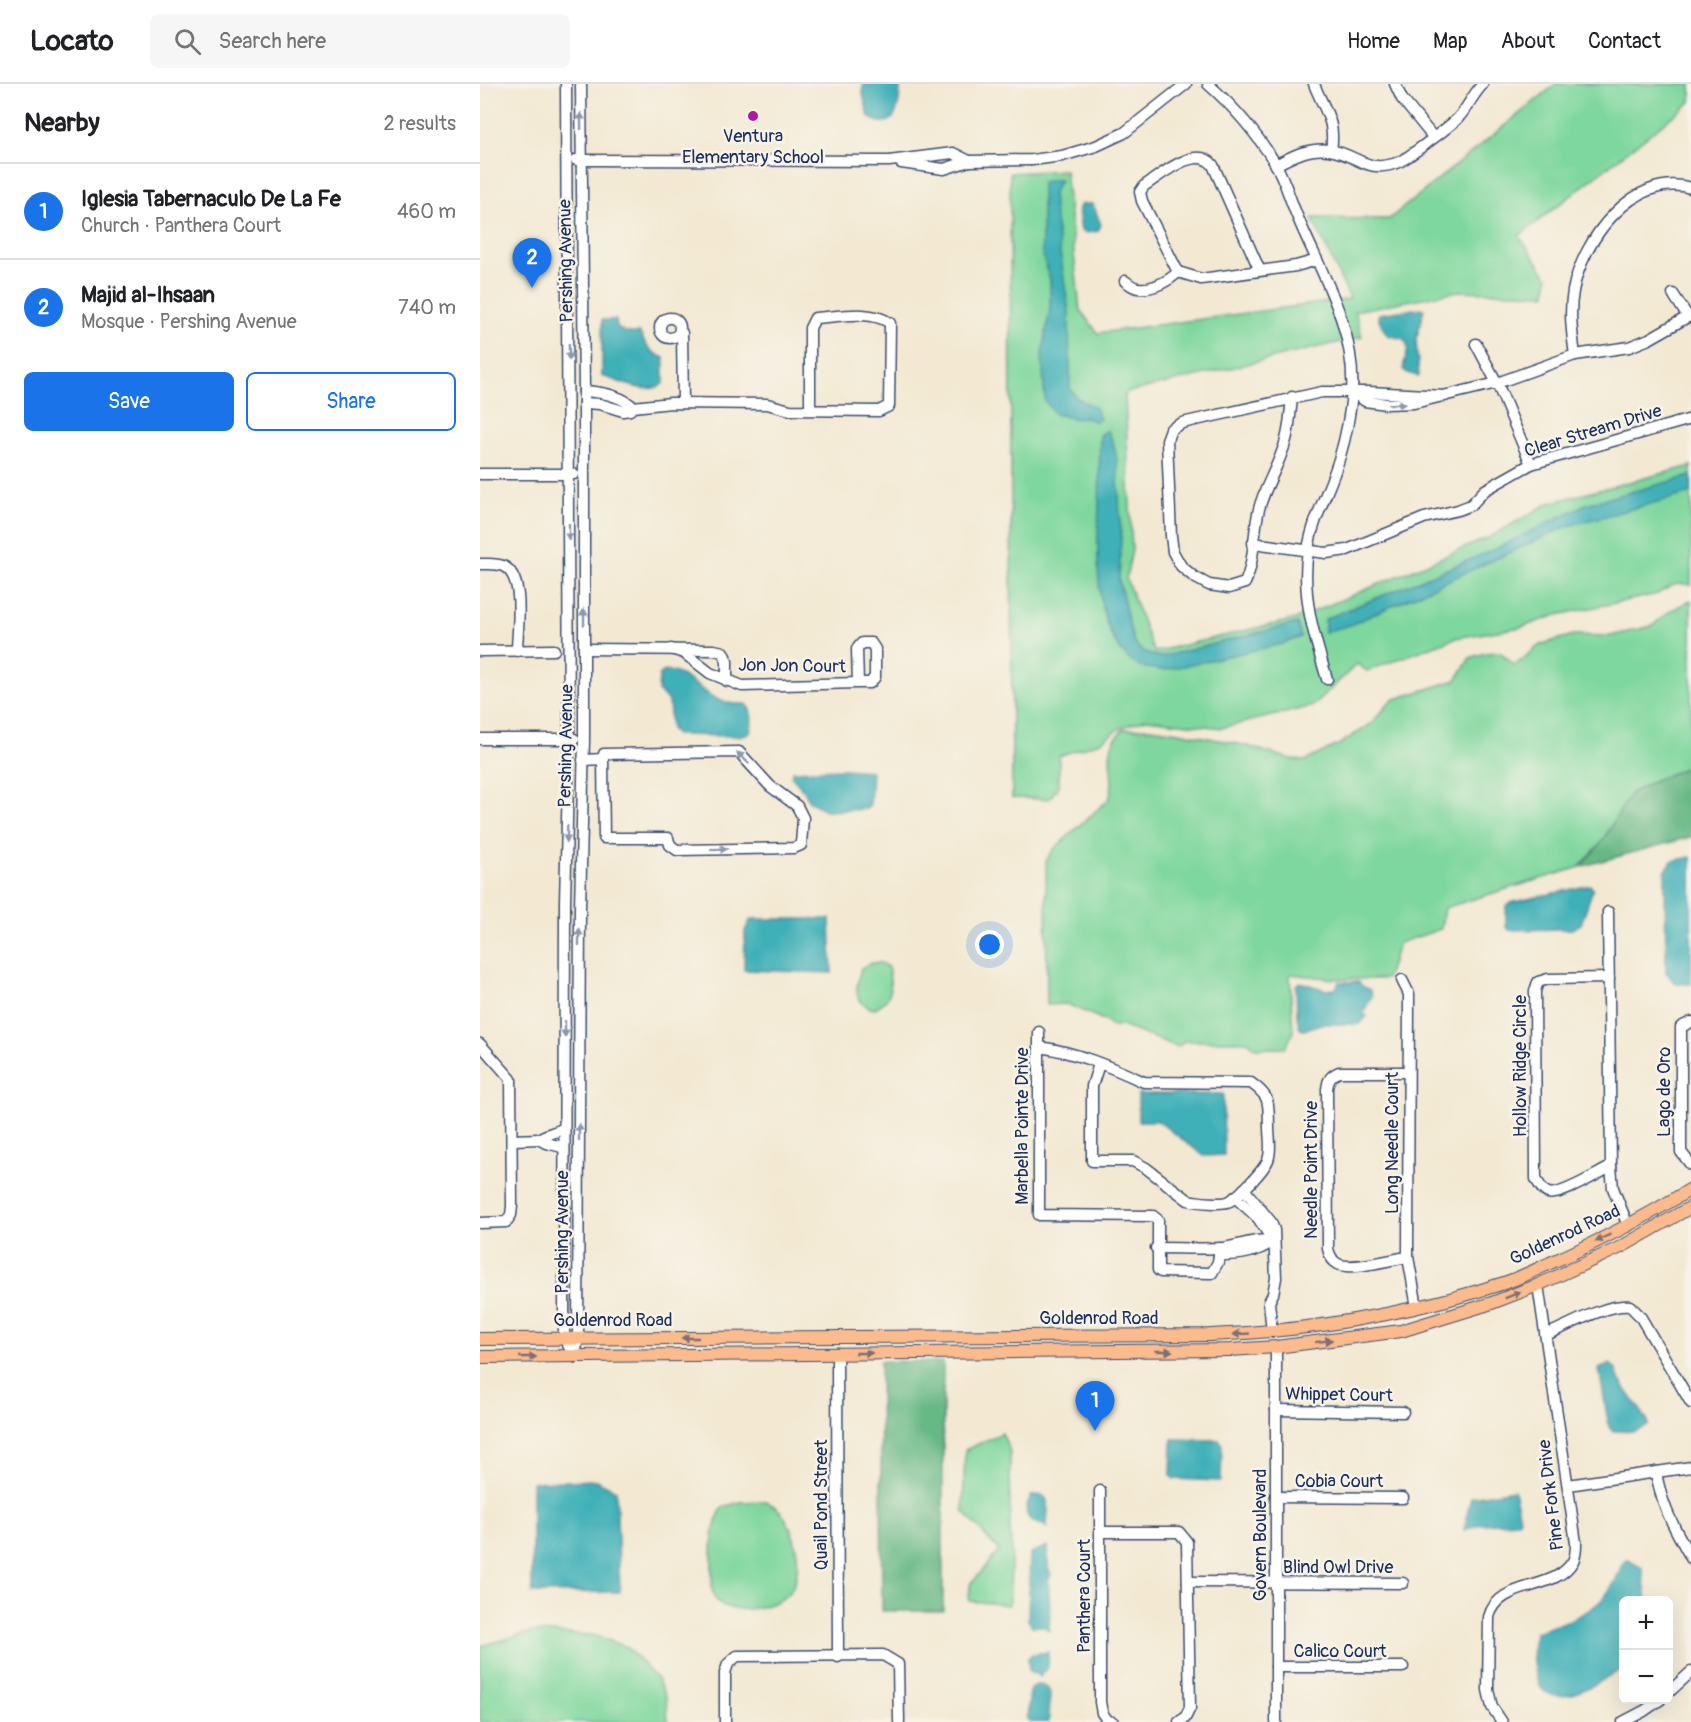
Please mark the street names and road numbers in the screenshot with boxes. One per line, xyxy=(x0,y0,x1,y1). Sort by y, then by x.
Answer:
street label: Pershing Avenue xyxy=(553,199,579,323)
street label: Clear Stream Drive xyxy=(1522,399,1665,463)
street label: Jon Jon Court xyxy=(738,654,847,678)
street label: Pershing Avenue xyxy=(553,684,579,808)
street label: Hollow Ridge Circle xyxy=(1509,995,1532,1137)
street label: Marbella Pointe Drive xyxy=(1011,1047,1034,1205)
street label: Lago de Oro xyxy=(1653,1047,1676,1137)
street label: Long Needle Court xyxy=(1381,1071,1404,1214)
street label: Needle Point Drive xyxy=(1300,1101,1323,1239)
street label: Pershing Avenue xyxy=(551,1170,574,1294)
street label: Goldenrod Road xyxy=(1506,1199,1624,1271)
street label: Goldenrod Road xyxy=(1039,1307,1159,1330)
street label: Goldenrod Road xyxy=(553,1309,673,1332)
street label: Whippet Court xyxy=(1285,1383,1394,1407)
street label: Pine Fork Drive xyxy=(1533,1438,1569,1552)
street label: Quail Pond Street xyxy=(810,1439,833,1570)
street label: Govern Boulevard xyxy=(1249,1469,1272,1601)
street label: Cobia Court xyxy=(1295,1470,1384,1493)
street label: Panthera Court xyxy=(1073,1538,1096,1653)
street label: Blind Owl Drive xyxy=(1283,1556,1393,1579)
street label: Calico Court xyxy=(1293,1640,1387,1663)

